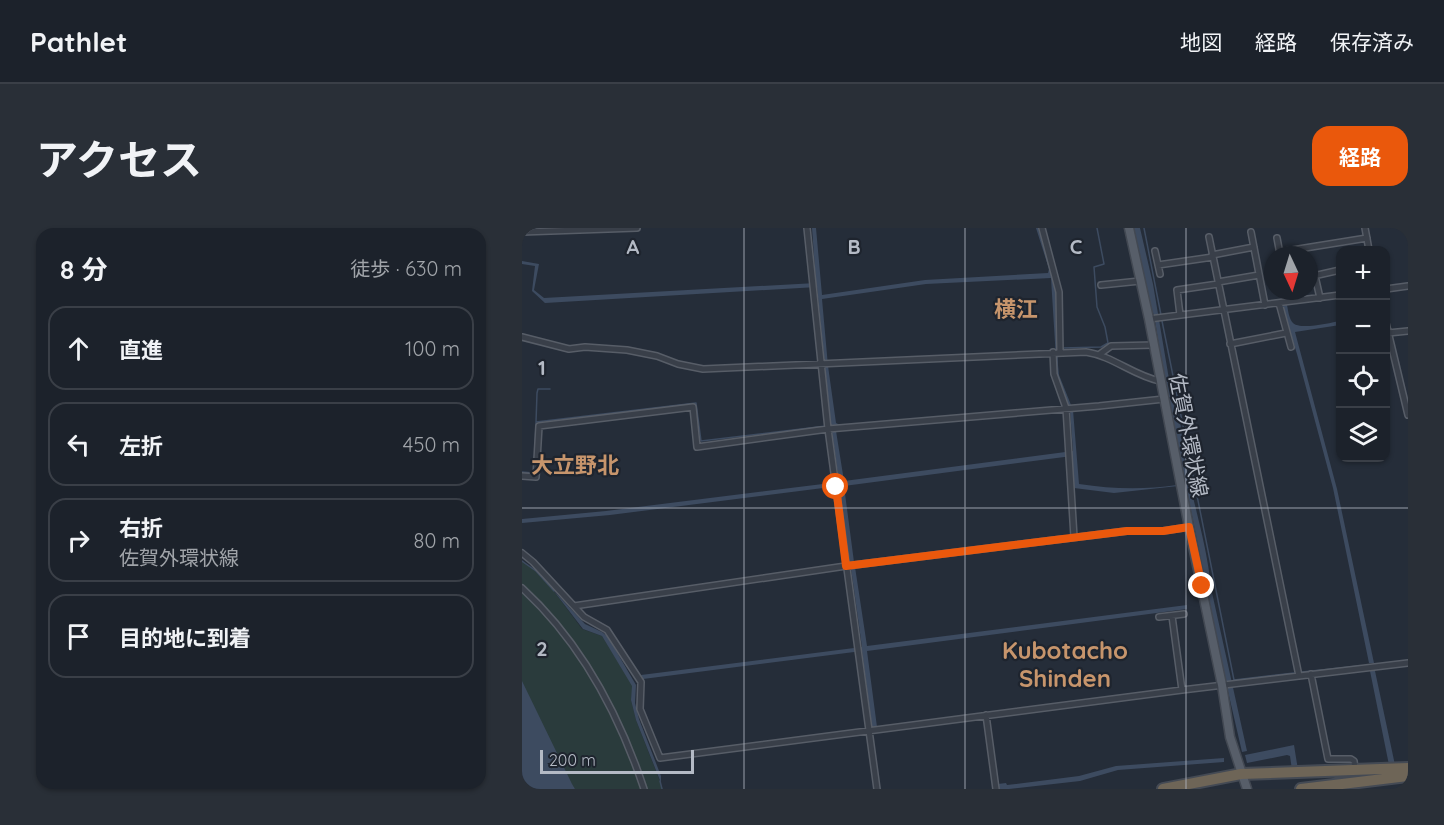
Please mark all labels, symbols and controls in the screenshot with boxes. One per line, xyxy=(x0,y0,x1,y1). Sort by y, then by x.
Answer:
text: Pathlet xyxy=(30,24,127,59)
text: 地図 xyxy=(1180,29,1222,55)
text: 経路 xyxy=(1255,29,1297,55)
text: 保存済み xyxy=(1330,29,1414,55)
button: 経路 xyxy=(1312,126,1408,186)
text: アクセス xyxy=(36,133,202,186)
text: A xyxy=(627,234,640,259)
text: B xyxy=(847,234,861,259)
text: C xyxy=(1070,234,1083,259)
north arrow xyxy=(1264,246,1318,300)
map controls xyxy=(1336,246,1390,462)
button: + xyxy=(1336,246,1390,300)
text: 8 分 xyxy=(60,253,108,286)
text: 徒歩 · 630 m xyxy=(350,256,462,281)
district label: 横江 xyxy=(994,295,1038,323)
button: − xyxy=(1336,300,1390,354)
icon: ahead xyxy=(62,332,95,365)
text: 直進 xyxy=(119,336,163,364)
text: 100 m xyxy=(405,336,460,361)
button: locate xyxy=(1336,354,1390,408)
text: 1 xyxy=(538,355,546,380)
street label: 佐賀外環状線 xyxy=(1164,371,1214,499)
button: layers xyxy=(1336,408,1390,462)
icon: left xyxy=(62,428,95,461)
text: 左折 xyxy=(119,432,163,460)
text: 450 m xyxy=(403,432,460,457)
district label: 大立野北 xyxy=(531,451,619,479)
route start xyxy=(822,473,848,499)
text: 右折 xyxy=(119,514,163,542)
icon: right xyxy=(62,524,95,557)
text: 80 m xyxy=(414,528,460,553)
text: 佐賀外環状線 xyxy=(119,545,239,570)
route end xyxy=(1188,572,1214,598)
icon: arrive xyxy=(62,620,95,653)
text: 目的地に到着 xyxy=(119,624,251,652)
district label: Kubotacho Shinden xyxy=(1002,635,1128,693)
text: 2 xyxy=(536,636,548,661)
scale bar xyxy=(540,747,694,774)
text: 200 m xyxy=(549,750,596,770)

